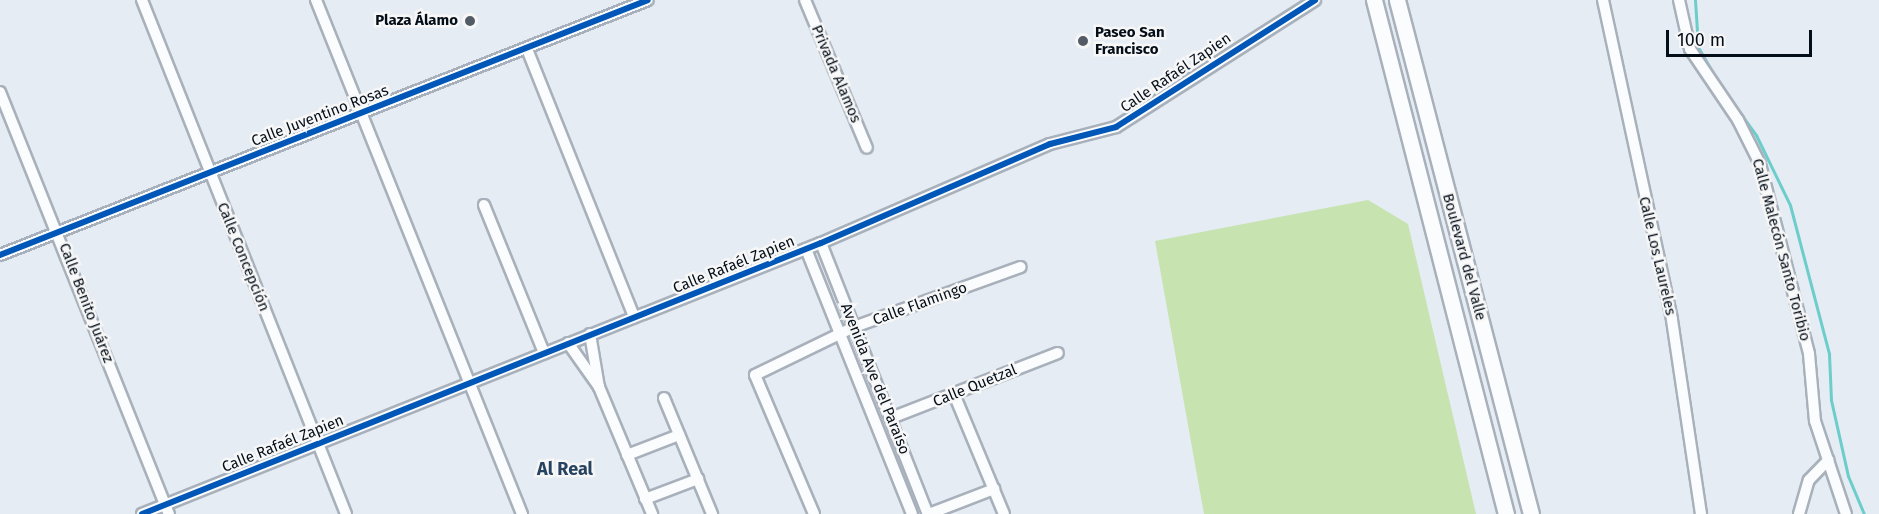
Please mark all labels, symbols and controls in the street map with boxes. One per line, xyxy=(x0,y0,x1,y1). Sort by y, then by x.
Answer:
place label: Plaza Álamo xyxy=(375,12,458,30)
marker: Plaza Álamo xyxy=(463,14,477,28)
scale bar xyxy=(1669,18,1814,56)
street label: Privada Alamos xyxy=(807,22,865,126)
place label: Paseo San Francisco xyxy=(1095,23,1165,58)
street label: Calle Rafaél Zapien xyxy=(1117,29,1235,117)
text: 100 m xyxy=(1677,29,1725,51)
marker: Paseo San Francisco xyxy=(1076,34,1090,48)
street label: Calle Juventino Rosas xyxy=(249,82,391,150)
street label: Calle Malecón Santo Toribio xyxy=(1748,157,1814,343)
street label: Boulevard del Valle xyxy=(1438,192,1490,322)
street label: Calle Los Laureles xyxy=(1635,195,1679,317)
street label: Calle Concepción xyxy=(213,200,273,314)
street label: Calle Rafaél Zapien xyxy=(671,232,797,298)
street label: Calle Benito Juárez xyxy=(55,241,117,365)
street label: Calle Flamingo xyxy=(870,279,970,329)
street label: Avenida Ave del Paraíso xyxy=(836,301,914,457)
street label: Calle Quetzal xyxy=(931,361,1019,411)
street label: Calle Rafaél Zapien xyxy=(220,411,346,477)
district label: Al Real xyxy=(537,458,593,480)

